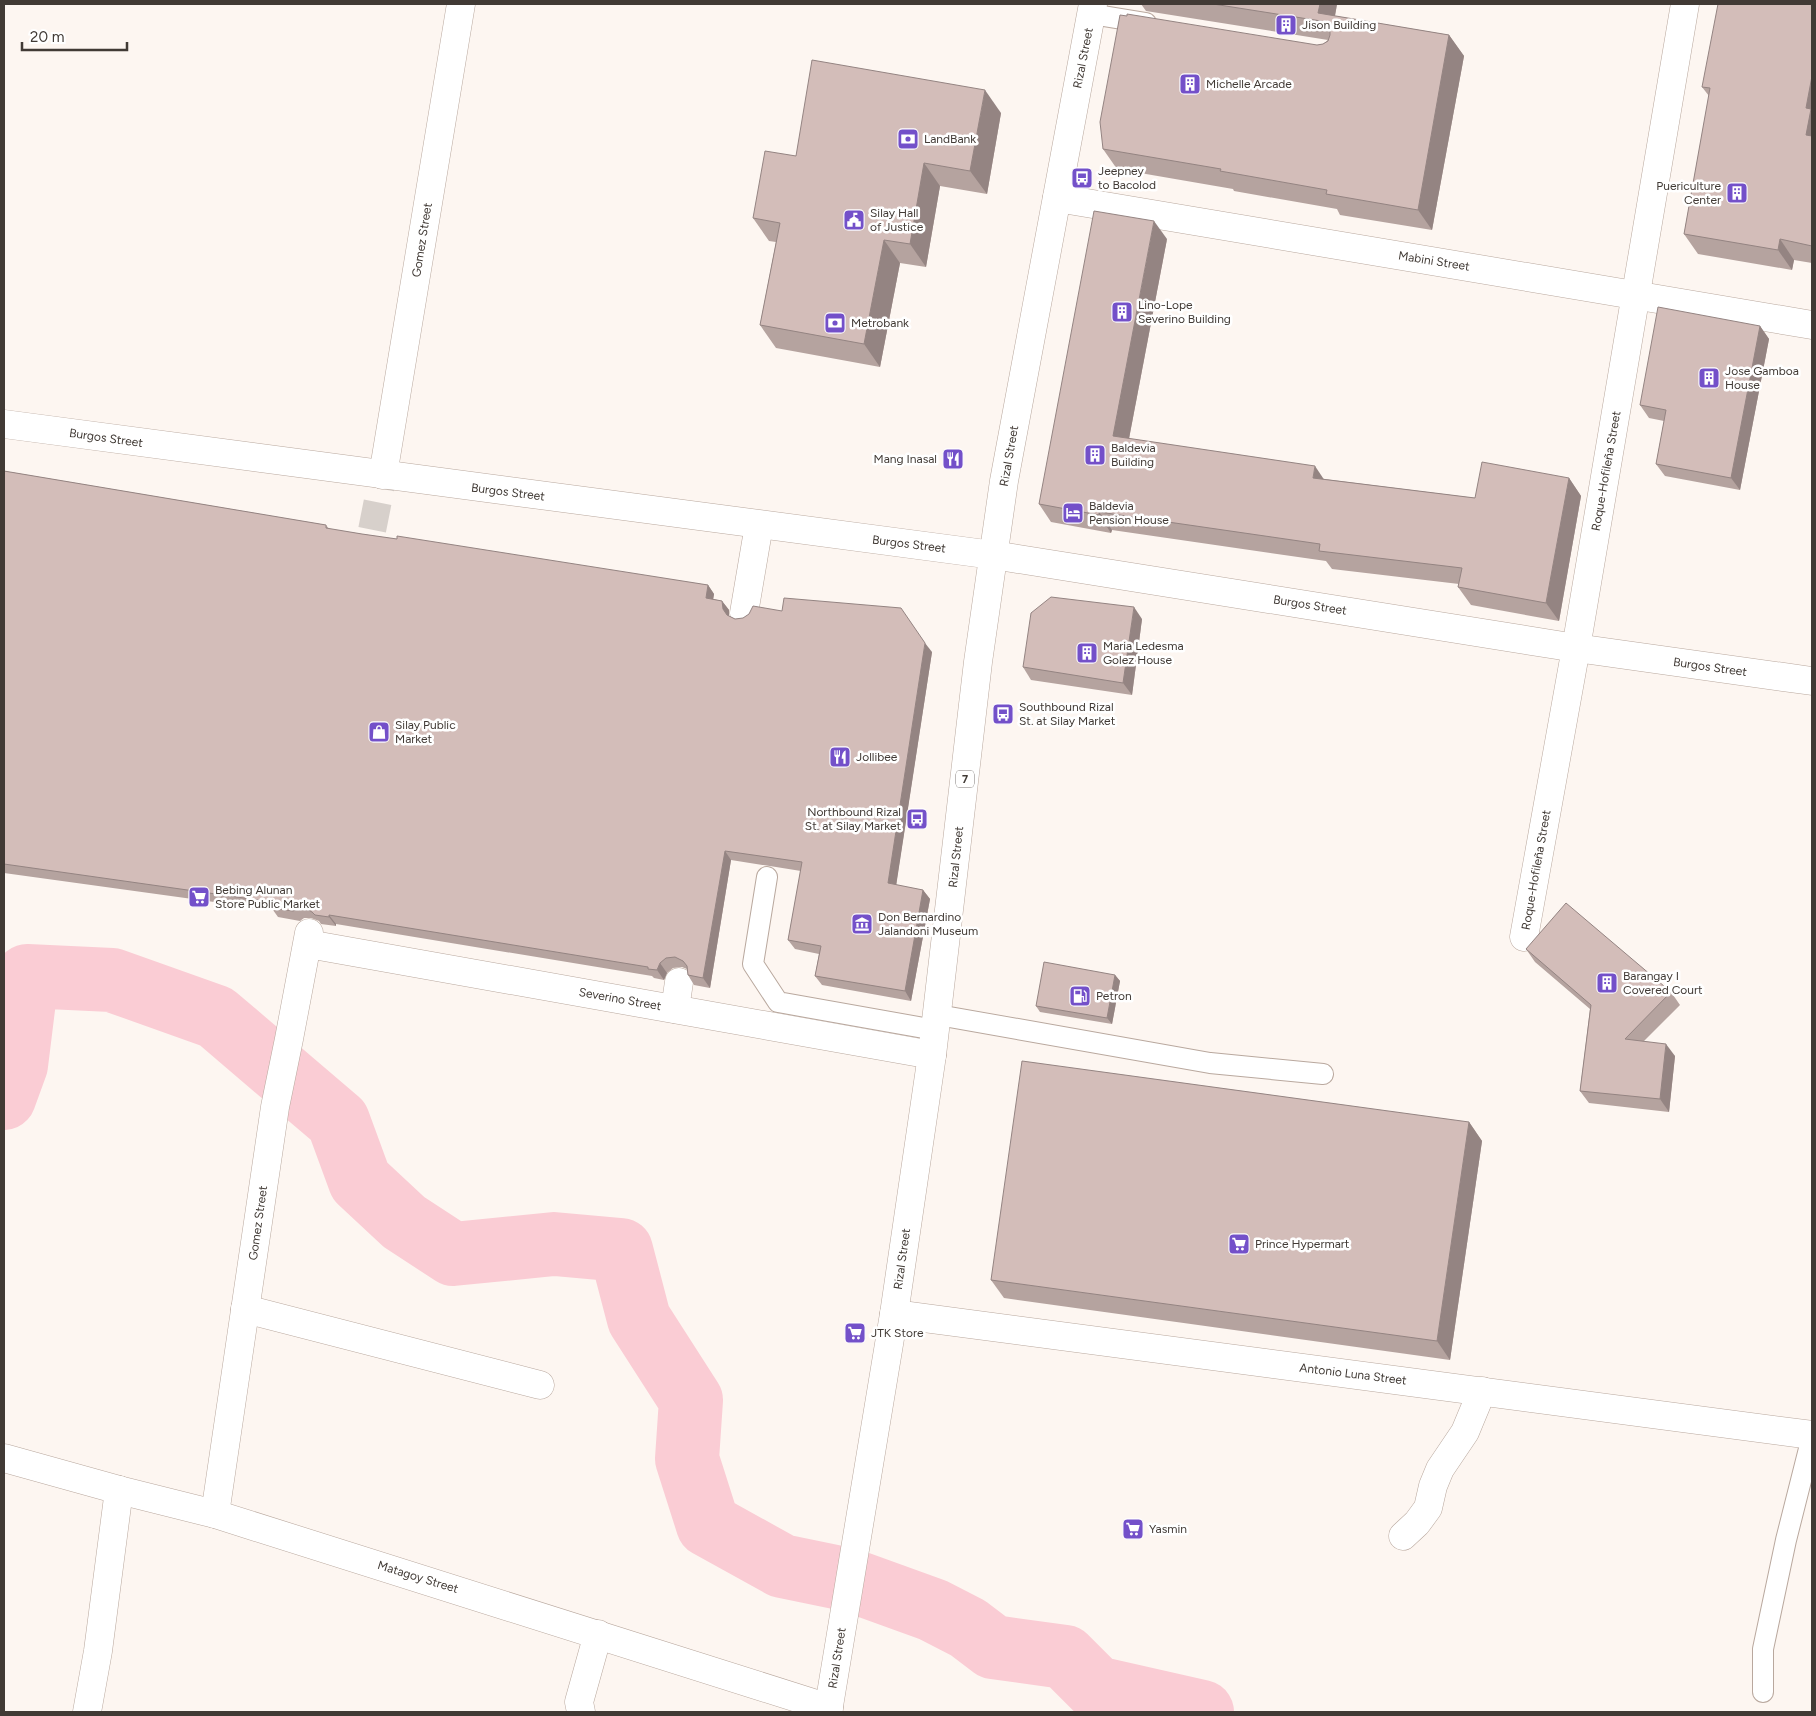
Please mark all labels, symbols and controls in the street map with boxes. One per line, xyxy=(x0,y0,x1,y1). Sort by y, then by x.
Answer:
building icon: Jison Building xyxy=(1274,13,1298,37)
place label: Jison Building xyxy=(1302,18,1376,32)
scale bar xyxy=(22,20,128,52)
street label: Rizal Street xyxy=(1070,26,1096,90)
text: 20 m xyxy=(30,28,64,46)
building icon: Michelle Arcade xyxy=(1178,72,1202,96)
place label: Michelle Arcade xyxy=(1206,77,1292,91)
bank icon: LandBank xyxy=(896,127,920,151)
place label: LandBank xyxy=(924,132,976,146)
place label: Jeepney to Bacolod xyxy=(1098,164,1156,192)
bus stop icon: Jeepney to Bacolod xyxy=(1070,166,1094,190)
place label: Puericulture Center xyxy=(1656,179,1721,207)
building icon: Puericulture Center xyxy=(1725,181,1749,205)
street label: Gomez Street xyxy=(409,201,435,278)
place label: Silay Hall of Justice xyxy=(870,206,924,234)
public building icon: Silay Hall of Justice xyxy=(842,208,866,232)
street label: Mabini Street xyxy=(1397,248,1471,274)
place label: Lino-Lope Severino Building xyxy=(1138,298,1231,326)
building icon: Lino-Lope Severino Building xyxy=(1110,300,1134,324)
bank icon: Metrobank xyxy=(823,311,847,335)
place label: Metrobank xyxy=(851,316,909,330)
place label: Jose Gamboa House xyxy=(1725,364,1799,392)
building icon: Jose Gamboa House xyxy=(1697,366,1721,390)
street label: Roque-Hofileña Street xyxy=(1589,410,1624,532)
street label: Rizal Street xyxy=(997,424,1021,488)
street label: Burgos Street xyxy=(68,426,144,450)
place label: Baldevia Building xyxy=(1111,441,1156,469)
building icon: Baldevia Building xyxy=(1083,443,1107,467)
restaurant icon: Mang Inasal xyxy=(941,447,965,471)
place label: Mang Inasal xyxy=(874,452,937,466)
street label: Burgos Street xyxy=(470,481,546,504)
place label: Baldevia Pension House xyxy=(1089,499,1169,527)
hotel icon: Baldevia Pension House xyxy=(1061,501,1085,525)
street label: Burgos Street xyxy=(871,533,947,556)
street label: Burgos Street xyxy=(1272,592,1348,618)
place label: Maria Ledesma Golez House xyxy=(1103,639,1184,667)
building icon: Maria Ledesma Golez House xyxy=(1075,641,1099,665)
street label: Burgos Street xyxy=(1672,655,1748,679)
place label: Southbound Rizal St. at Silay Market xyxy=(1019,700,1116,728)
bus stop icon: Southbound Rizal St. at Silay Market xyxy=(991,702,1015,726)
place label: Silay Public Market xyxy=(395,718,456,746)
shop icon: Silay Public Market xyxy=(367,720,391,744)
restaurant icon: Jollibee xyxy=(828,745,852,769)
place label: Jollibee xyxy=(856,750,898,764)
road number: 7 xyxy=(956,771,974,788)
place label: Northbound Rizal St. at Silay Market xyxy=(805,805,901,833)
bus stop icon: Northbound Rizal St. at Silay Market xyxy=(905,807,929,831)
street label: Roque-Hofileña Street xyxy=(1519,809,1554,931)
street label: Rizal Street xyxy=(946,825,966,888)
place label: Bebing Alunan Store Public Market xyxy=(215,883,320,911)
supermarket icon: Bebing Alunan Store Public Market xyxy=(187,885,211,909)
place label: Don Bernardino Jalandoni Museum xyxy=(878,910,978,938)
museum icon: Don Bernardino Jalandoni Museum xyxy=(850,912,874,936)
place label: Barangay I Covered Court xyxy=(1623,969,1703,997)
building icon: Barangay I Covered Court xyxy=(1595,971,1619,995)
fuel station icon: Petron xyxy=(1068,984,1092,1008)
street label: Severino Street xyxy=(578,985,663,1013)
place label: Petron xyxy=(1096,989,1132,1003)
street label: Gomez Street xyxy=(246,1184,270,1261)
street label: Rizal Street xyxy=(891,1227,913,1290)
supermarket icon: Prince Hypermart xyxy=(1227,1232,1251,1256)
place label: Prince Hypermart xyxy=(1255,1237,1350,1251)
supermarket icon: JTK Store xyxy=(843,1321,867,1345)
place label: JTK Store xyxy=(871,1326,924,1340)
street label: Antonio Luna Street xyxy=(1299,1360,1408,1388)
supermarket icon: Yasmin xyxy=(1121,1517,1145,1541)
place label: Yasmin xyxy=(1149,1522,1187,1536)
street label: Matagoy Street xyxy=(376,1558,460,1596)
street label: Rizal Street xyxy=(825,1626,849,1689)

